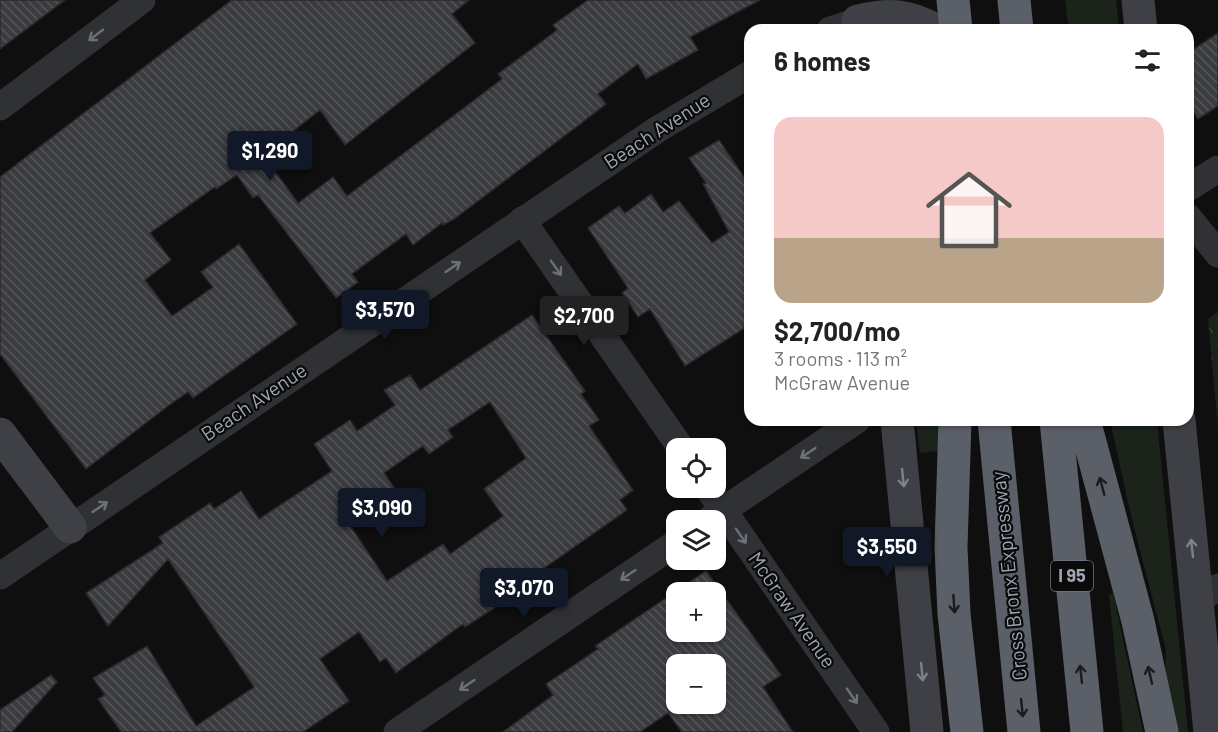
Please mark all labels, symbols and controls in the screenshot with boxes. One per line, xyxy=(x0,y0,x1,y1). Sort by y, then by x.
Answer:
one-way arrow xyxy=(88,29,104,42)
icon: filters xyxy=(1131,44,1164,77)
text: 6 homes xyxy=(774,45,871,76)
street label: Beach Avenue xyxy=(599,87,714,173)
pin: $1,290 xyxy=(221,131,319,182)
text: $1,290 xyxy=(241,138,299,162)
icon: home xyxy=(915,156,1023,264)
one-way arrow xyxy=(550,259,562,275)
one-way arrow xyxy=(444,261,461,274)
pin: $3,570 xyxy=(336,290,434,341)
pin: $2,700 xyxy=(535,296,633,347)
text: $3,570 xyxy=(355,297,415,321)
text: $2,700 xyxy=(554,303,614,327)
text: $2,700/mo xyxy=(774,315,901,346)
text: 3 rooms · 113 m² xyxy=(774,346,907,370)
street label: Beach Avenue xyxy=(196,357,311,445)
text: McGraw Avenue xyxy=(774,370,910,394)
map controls xyxy=(666,438,726,714)
button: locate xyxy=(666,438,726,498)
one-way arrow xyxy=(801,447,817,459)
one-way arrow xyxy=(898,468,909,488)
street label: Cross Bronx Expressway xyxy=(985,470,1031,682)
one-way arrow xyxy=(1095,477,1107,496)
pin: $3,090 xyxy=(333,488,431,539)
text: $3,090 xyxy=(352,495,412,519)
one-way arrow xyxy=(91,501,108,513)
button: layers xyxy=(666,510,726,570)
one-way arrow xyxy=(735,527,747,544)
pin: $3,550 xyxy=(838,527,936,578)
text: $3,550 xyxy=(857,534,917,558)
one-way arrow xyxy=(1186,539,1197,559)
street label: McGraw Avenue xyxy=(744,547,842,672)
road number: I 95 xyxy=(1051,561,1093,591)
pin: $3,070 xyxy=(475,568,573,619)
one-way arrow xyxy=(620,570,637,582)
text: $3,070 xyxy=(494,575,554,599)
button: + xyxy=(666,582,726,642)
one-way arrow xyxy=(949,594,960,614)
button: − xyxy=(666,654,726,714)
one-way arrow xyxy=(917,662,928,682)
one-way arrow xyxy=(1075,664,1086,684)
one-way arrow xyxy=(1144,665,1156,684)
one-way arrow xyxy=(459,679,475,691)
one-way arrow xyxy=(846,688,858,704)
one-way arrow xyxy=(1017,698,1028,718)

